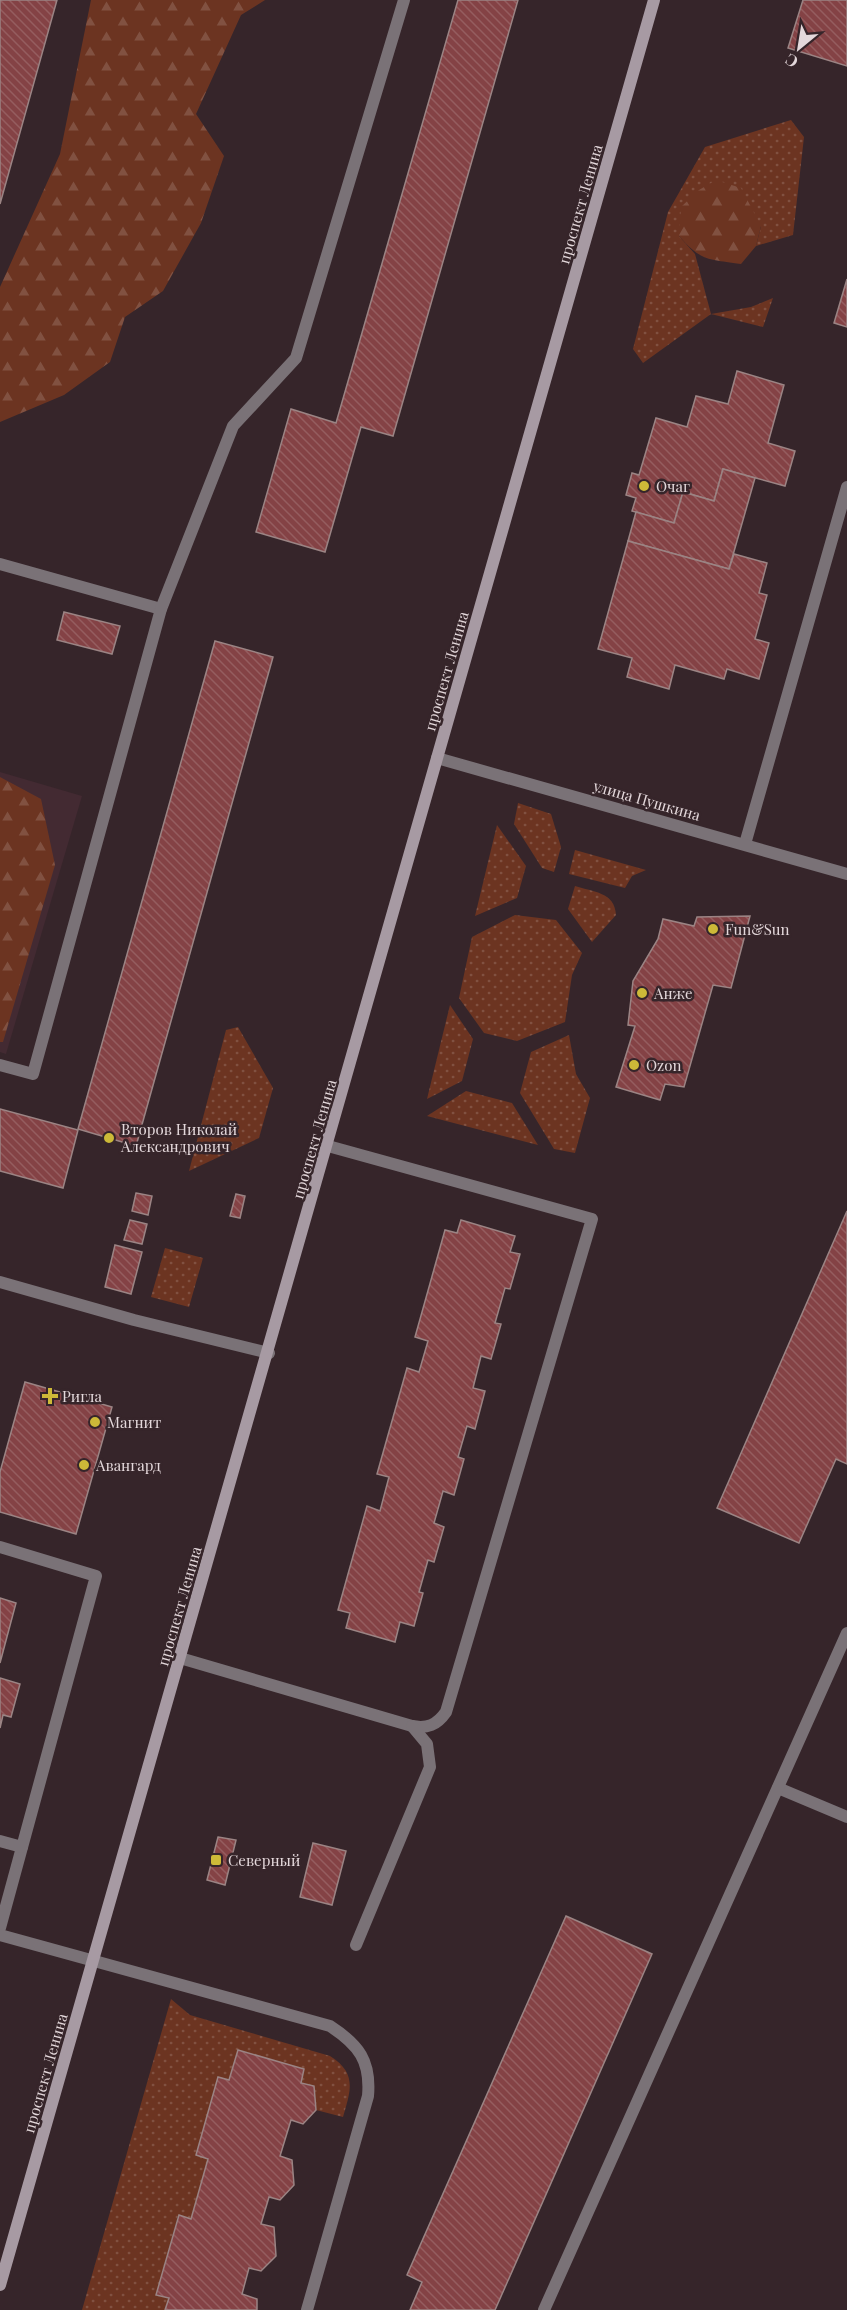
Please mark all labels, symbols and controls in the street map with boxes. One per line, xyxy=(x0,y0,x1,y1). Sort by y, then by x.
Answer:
north arrow xyxy=(769,18,829,78)
text: С xyxy=(781,50,801,73)
street label: проспект Ленина xyxy=(553,141,607,266)
place label: Очаг xyxy=(656,476,690,496)
marker: Очаг xyxy=(637,479,651,493)
street label: проспект Ленина xyxy=(419,608,473,733)
street label: улица Пушкина xyxy=(590,775,703,825)
place label: Fun&Sun xyxy=(725,919,790,939)
marker: Fun&Sun xyxy=(706,922,720,936)
place label: Анже xyxy=(653,983,693,1003)
marker: Анже xyxy=(635,986,649,1000)
place label: Ozon xyxy=(646,1055,681,1075)
marker: Ozon xyxy=(627,1058,641,1072)
street label: проспект Ленина xyxy=(287,1076,341,1201)
place label: Второв Николай Александрович xyxy=(120,1119,237,1156)
marker: Второв Николай Александрович xyxy=(102,1131,116,1145)
place label: Ригла xyxy=(62,1386,102,1406)
marker: Ригла xyxy=(43,1389,57,1403)
place label: Магнит xyxy=(107,1412,161,1432)
marker: Магнит xyxy=(88,1415,102,1429)
place label: Авангард xyxy=(95,1455,161,1475)
marker: Авангард xyxy=(77,1458,91,1472)
street label: проспект Ленина xyxy=(152,1543,206,1668)
place label: Северный xyxy=(228,1850,300,1870)
marker: Северный xyxy=(209,1853,223,1867)
street label: проспект Ленина xyxy=(18,2010,72,2135)

